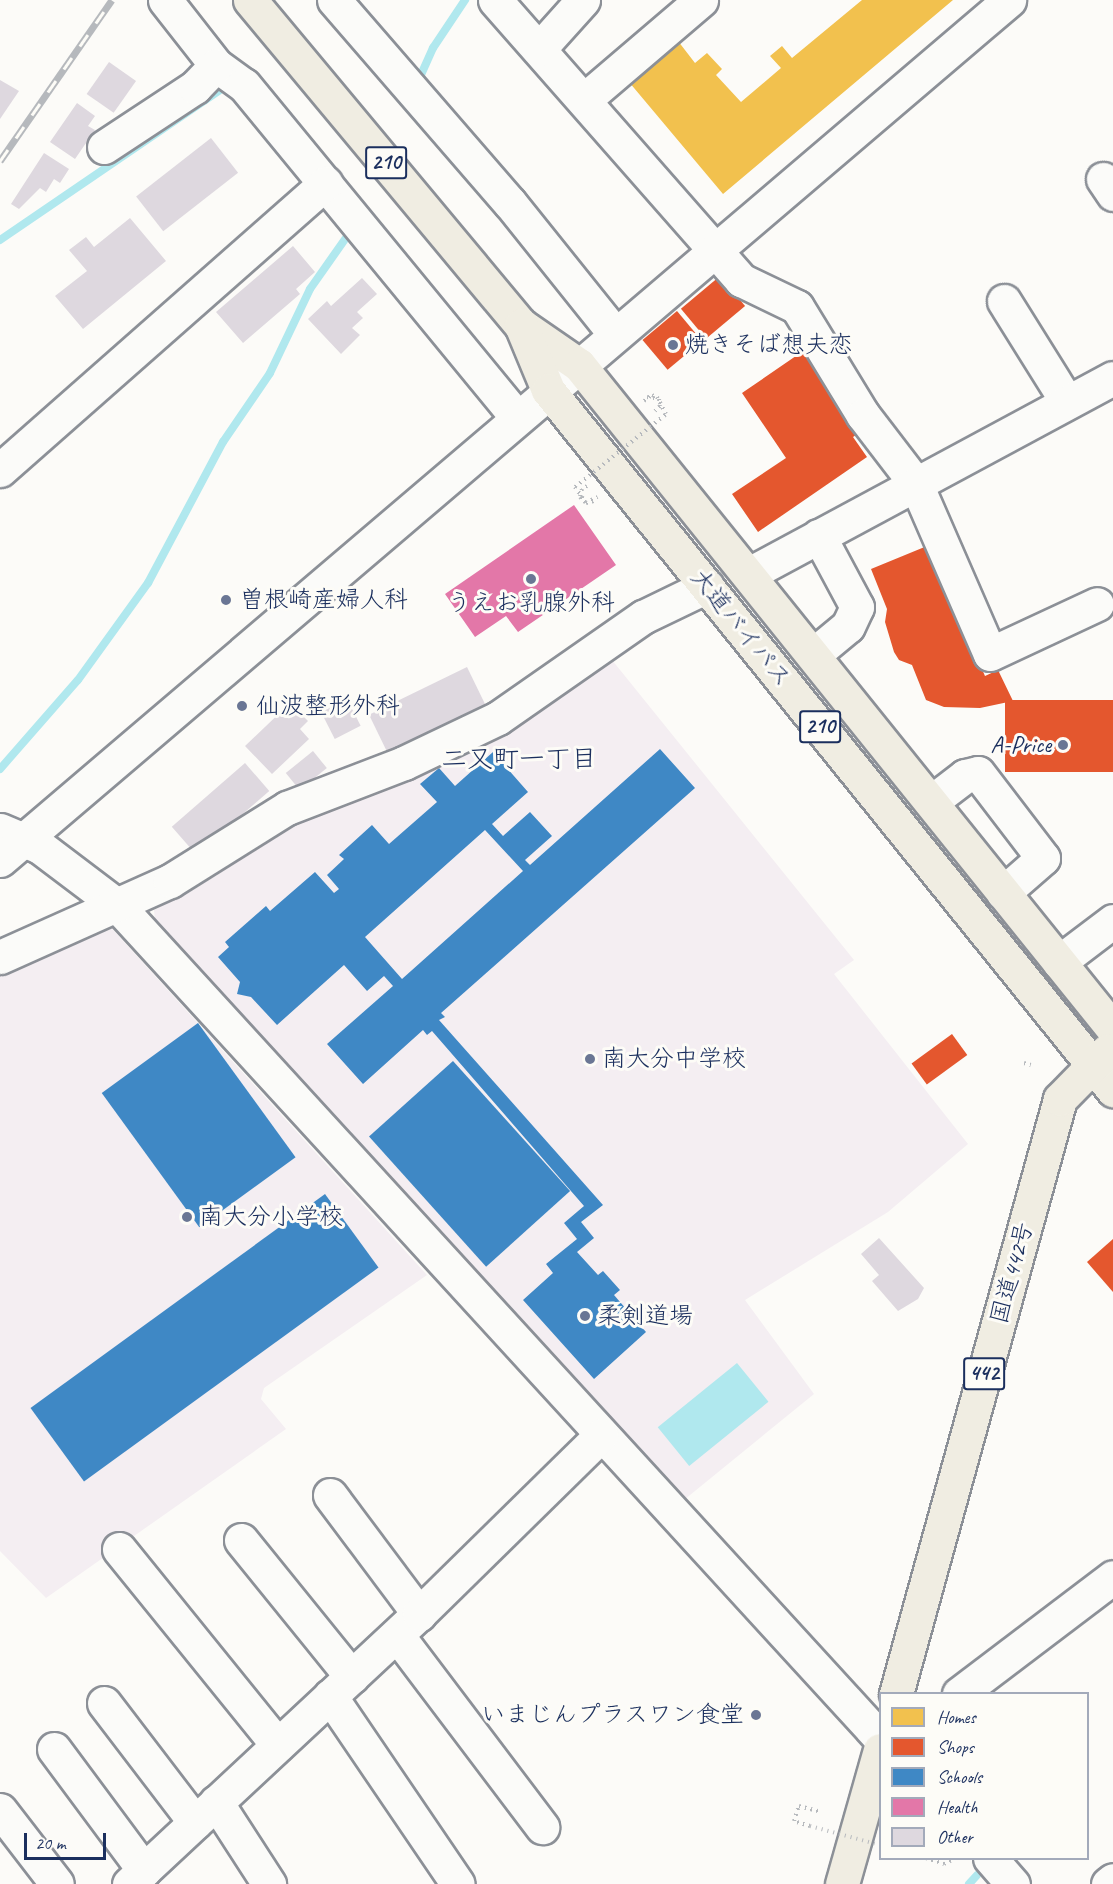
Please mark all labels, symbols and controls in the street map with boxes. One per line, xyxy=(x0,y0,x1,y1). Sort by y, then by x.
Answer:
road number: 210 xyxy=(365,144,407,182)
place label: 焼きそば想夫恋 xyxy=(685,331,853,359)
marker: 焼きそば想夫恋 xyxy=(666,338,680,352)
street label: 大道バイパス xyxy=(684,563,798,693)
marker: うえお乳腺外科 xyxy=(524,572,538,586)
place label: 曽根崎産婦人科 xyxy=(240,586,408,614)
place label: うえお乳腺外科 xyxy=(447,589,615,617)
marker: 曽根崎産婦人科 xyxy=(217,591,235,609)
place label: 仙波整形外科 xyxy=(256,692,400,720)
marker: 仙波整形外科 xyxy=(233,697,251,715)
road number: 210 xyxy=(799,708,841,746)
place label: A-Price xyxy=(991,731,1051,759)
marker: A-Price xyxy=(1056,738,1070,752)
district label: 二又町一丁目 xyxy=(441,743,597,775)
place label: 南大分中学校 xyxy=(602,1045,746,1073)
marker: 南大分中学校 xyxy=(583,1052,597,1066)
place label: 南大分小学校 xyxy=(199,1203,343,1231)
marker: 南大分小学校 xyxy=(180,1210,194,1224)
street label: 国道442号 xyxy=(985,1219,1039,1327)
place label: 柔剣道場 xyxy=(597,1302,693,1330)
marker: 柔剣道場 xyxy=(578,1309,592,1323)
road number: 442 xyxy=(963,1355,1005,1393)
legend xyxy=(879,1692,1089,1860)
place label: いまじんプラスワン食堂 xyxy=(480,1701,744,1729)
text: Homes xyxy=(937,1706,976,1728)
marker: いまじんプラスワン食堂 xyxy=(749,1708,763,1722)
text: Shops xyxy=(937,1736,974,1758)
text: Schools xyxy=(937,1766,982,1788)
text: Health xyxy=(937,1796,977,1818)
scale bar xyxy=(27,1821,110,1859)
text: Other xyxy=(937,1826,973,1848)
text: 20 m xyxy=(35,1832,66,1854)

